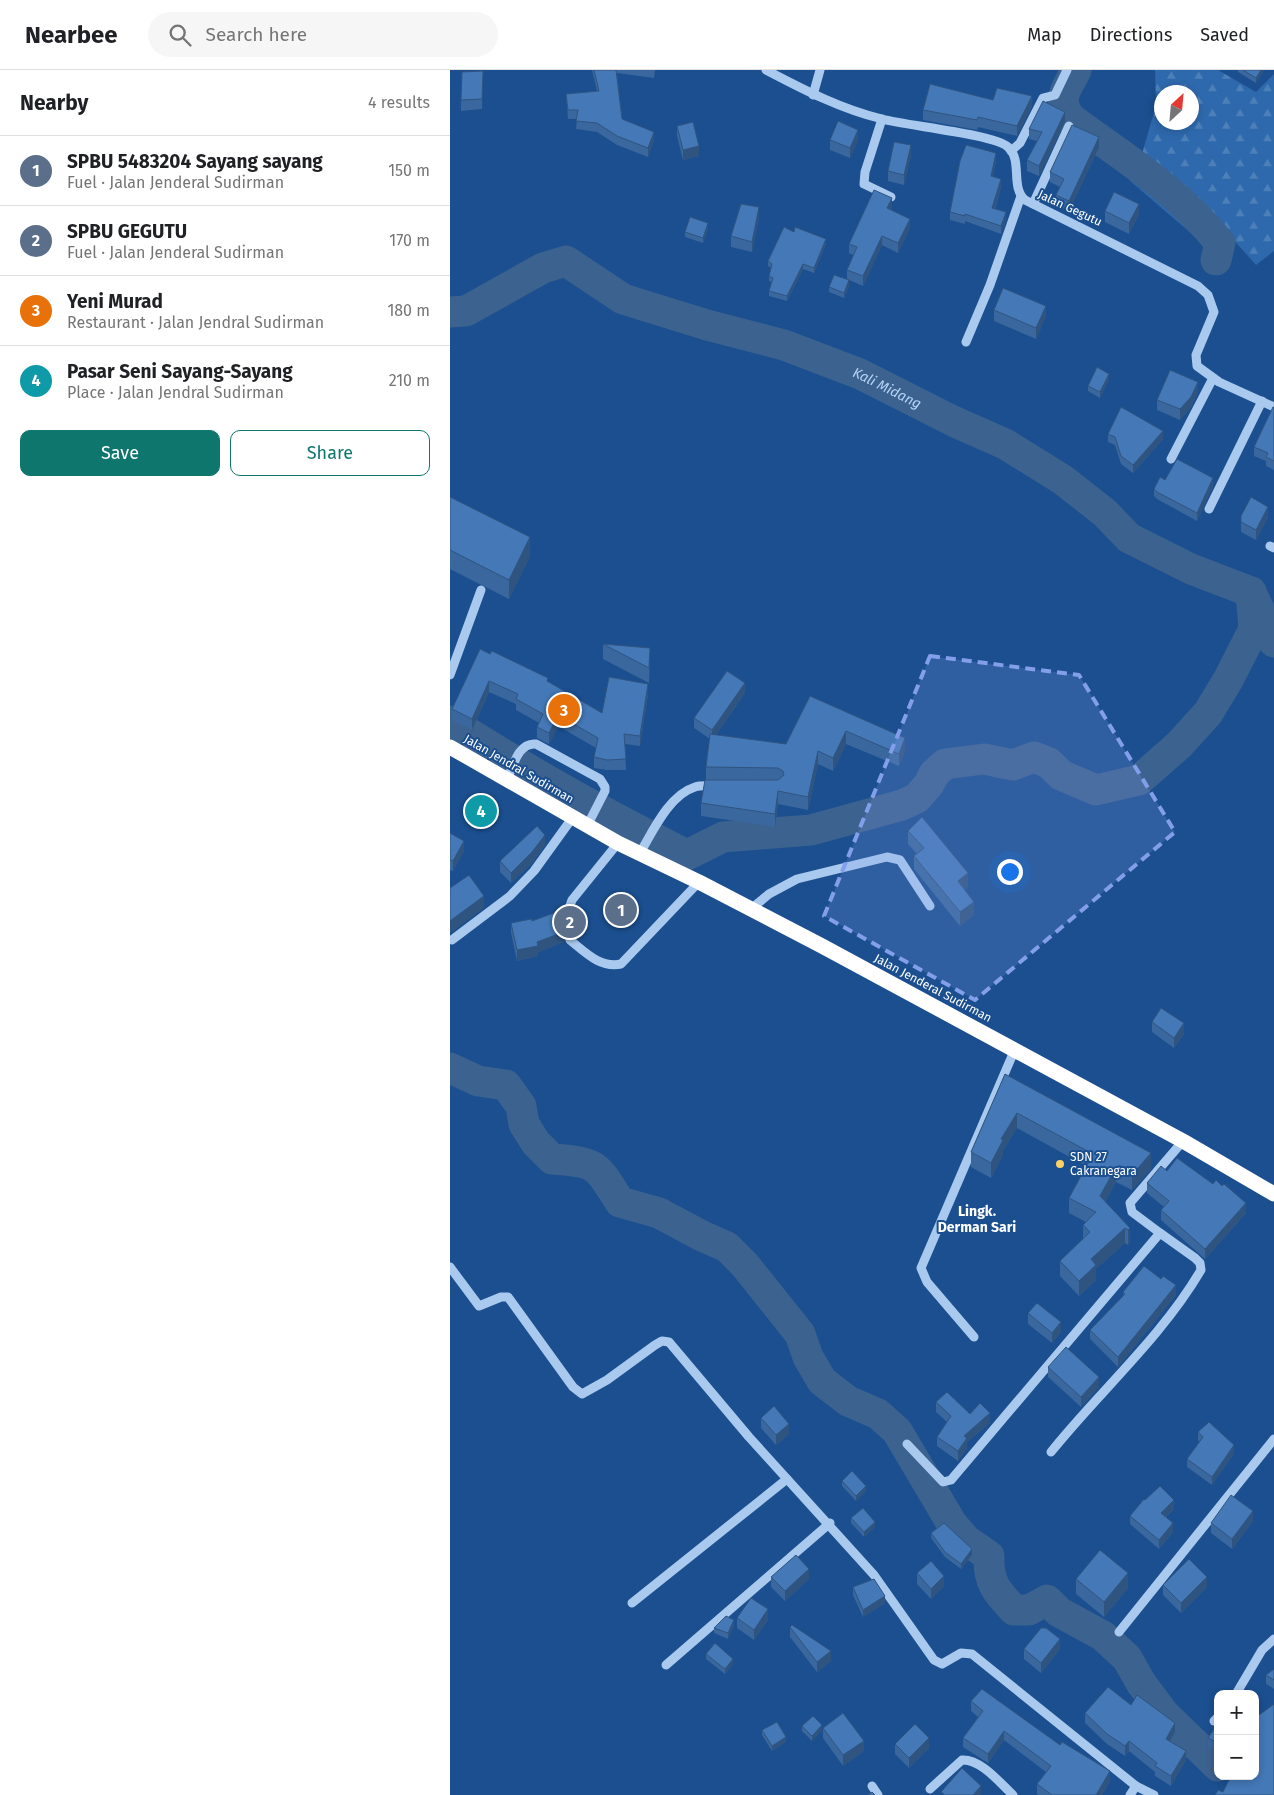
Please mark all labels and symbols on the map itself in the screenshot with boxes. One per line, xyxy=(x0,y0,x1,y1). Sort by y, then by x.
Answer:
north arrow xyxy=(1154,85,1199,130)
street label: Jalan Gegutu xyxy=(1036,187,1104,229)
water label: Kali Midang xyxy=(850,364,924,413)
pin: 3 xyxy=(548,691,580,729)
street label: Jalan Jendral Sudirman xyxy=(462,732,576,806)
pin: 4 xyxy=(465,792,497,830)
your location xyxy=(997,859,1023,885)
pin: 1 xyxy=(605,891,637,929)
pin: 2 xyxy=(554,903,586,941)
street label: Jalan Jenderal Sudirman xyxy=(872,951,994,1025)
place label: SDN 27 Cakranegara xyxy=(1070,1150,1137,1178)
marker: SDN 27 Cakranegara xyxy=(1054,1158,1066,1170)
district label: Lingk. Derman Sari xyxy=(938,1203,1016,1236)

